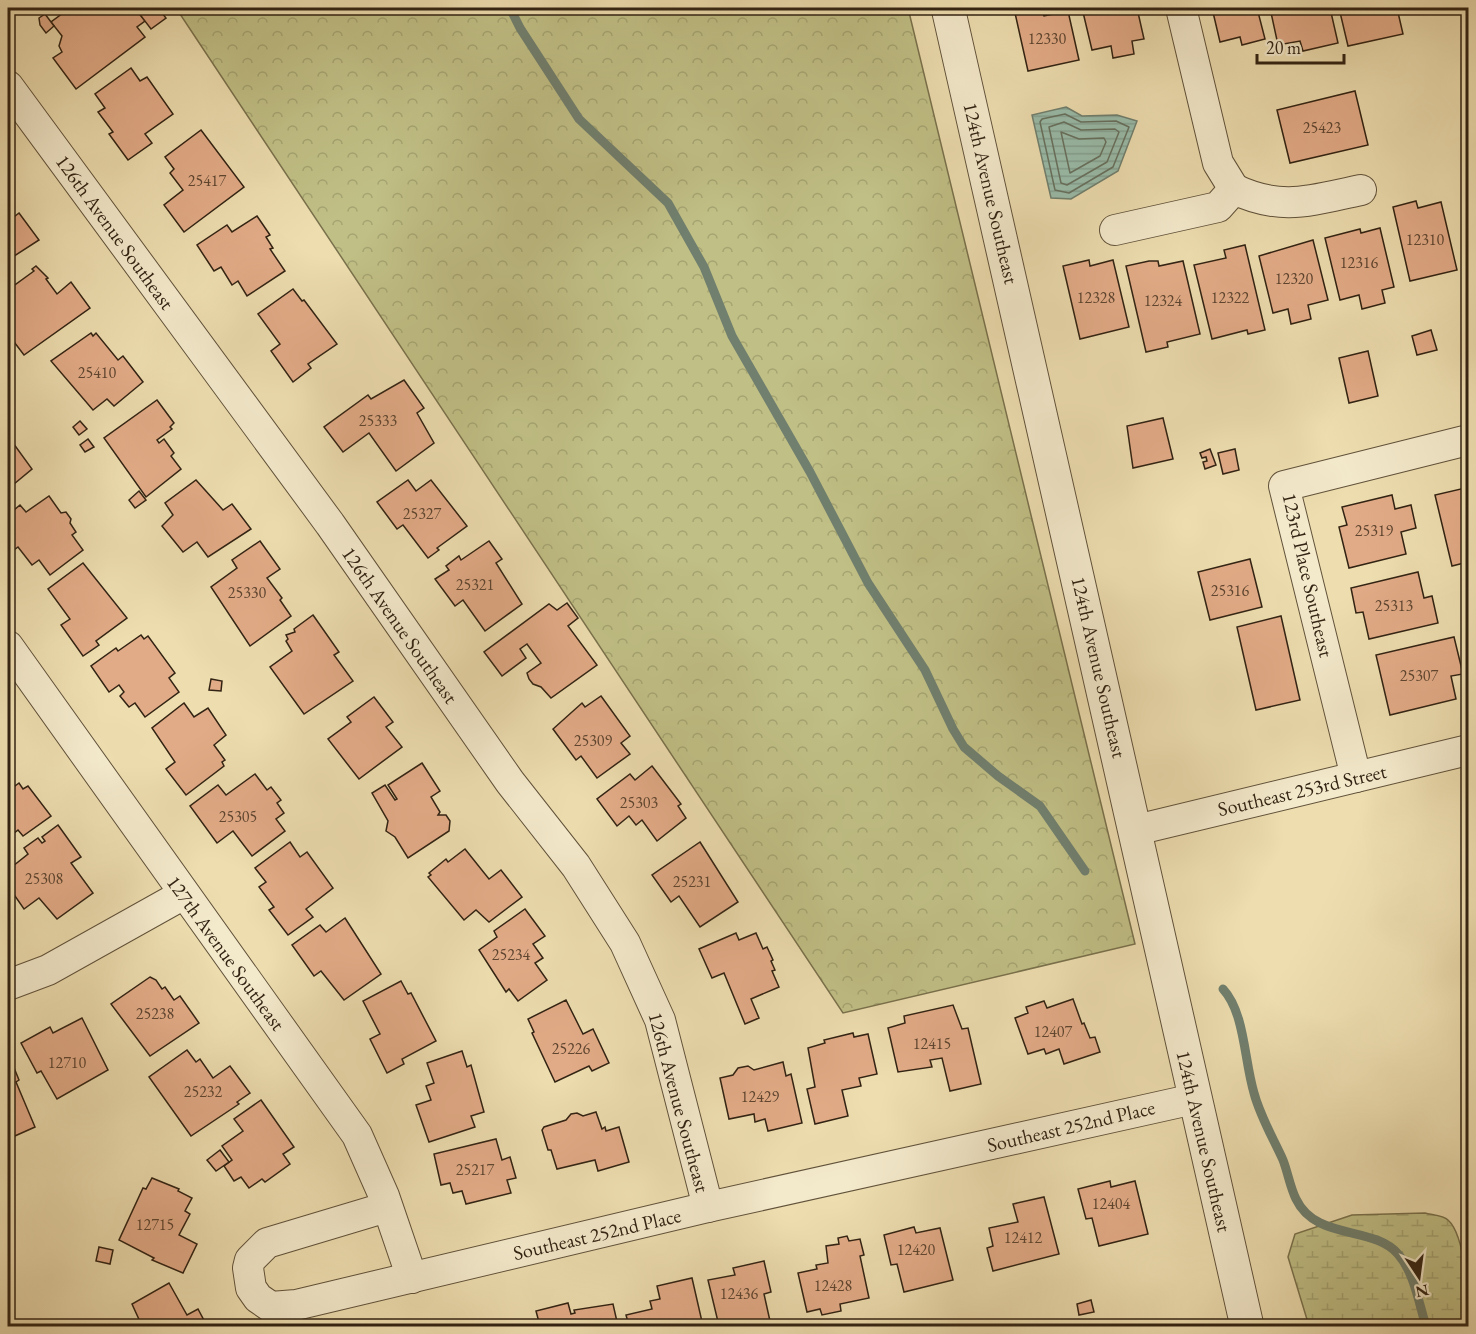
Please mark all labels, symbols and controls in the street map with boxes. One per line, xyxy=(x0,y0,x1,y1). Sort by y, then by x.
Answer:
scale bar xyxy=(1257,27,1344,65)
house number: 12330 xyxy=(1028,28,1067,49)
text: 20 m xyxy=(1266,36,1301,59)
street label: 124th Avenue Southeast xyxy=(957,100,1025,287)
house number: 25423 xyxy=(1303,117,1342,138)
street label: 126th Avenue Southeast xyxy=(50,149,180,315)
house number: 25417 xyxy=(188,170,227,191)
house number: 12310 xyxy=(1406,229,1445,250)
house number: 12316 xyxy=(1340,252,1379,273)
house number: 12320 xyxy=(1275,268,1314,289)
house number: 12328 xyxy=(1077,287,1116,308)
house number: 12322 xyxy=(1211,287,1250,308)
house number: 12324 xyxy=(1144,290,1183,311)
house number: 25410 xyxy=(78,362,117,383)
house number: 25333 xyxy=(359,410,398,431)
street label: 123rd Place Southeast xyxy=(1276,490,1340,660)
house number: 25327 xyxy=(403,503,442,524)
house number: 25319 xyxy=(1355,520,1394,541)
street label: 126th Avenue Southeast xyxy=(336,542,464,709)
house number: 25321 xyxy=(456,574,494,595)
street label: 124th Avenue Southeast xyxy=(1065,574,1133,761)
house number: 25316 xyxy=(1211,580,1250,601)
house number: 25330 xyxy=(228,582,267,603)
house number: 25313 xyxy=(1375,595,1414,616)
house number: 25307 xyxy=(1400,665,1439,686)
house number: 25309 xyxy=(574,730,613,751)
street label: Southeast 253rd Street xyxy=(1215,758,1390,822)
house number: 25303 xyxy=(620,792,659,813)
house number: 25305 xyxy=(219,806,257,827)
house number: 25308 xyxy=(25,868,64,889)
street label: 127th Avenue Southeast xyxy=(161,870,291,1036)
house number: 25231 xyxy=(673,871,711,892)
house number: 25234 xyxy=(492,944,531,965)
house number: 25238 xyxy=(136,1003,175,1024)
street label: 126th Avenue Southeast xyxy=(642,1009,716,1196)
house number: 12407 xyxy=(1034,1021,1073,1042)
house number: 12415 xyxy=(913,1033,951,1054)
house number: 25226 xyxy=(552,1038,591,1059)
street label: 124th Avenue Southeast xyxy=(1170,1048,1238,1235)
house number: 12710 xyxy=(48,1052,87,1073)
house number: 25232 xyxy=(184,1081,223,1102)
house number: 12429 xyxy=(741,1086,780,1107)
street label: Southeast 252nd Place xyxy=(984,1094,1158,1158)
house number: 25217 xyxy=(456,1159,495,1180)
house number: 12404 xyxy=(1092,1193,1131,1214)
street label: Southeast 252nd Place xyxy=(510,1202,684,1266)
house number: 12715 xyxy=(136,1214,174,1235)
house number: 12412 xyxy=(1004,1227,1043,1248)
house number: 12420 xyxy=(897,1239,936,1260)
north arrow xyxy=(1389,1247,1449,1307)
house number: 12428 xyxy=(814,1275,853,1296)
text: N xyxy=(1414,1279,1431,1303)
house number: 12436 xyxy=(720,1283,759,1304)

